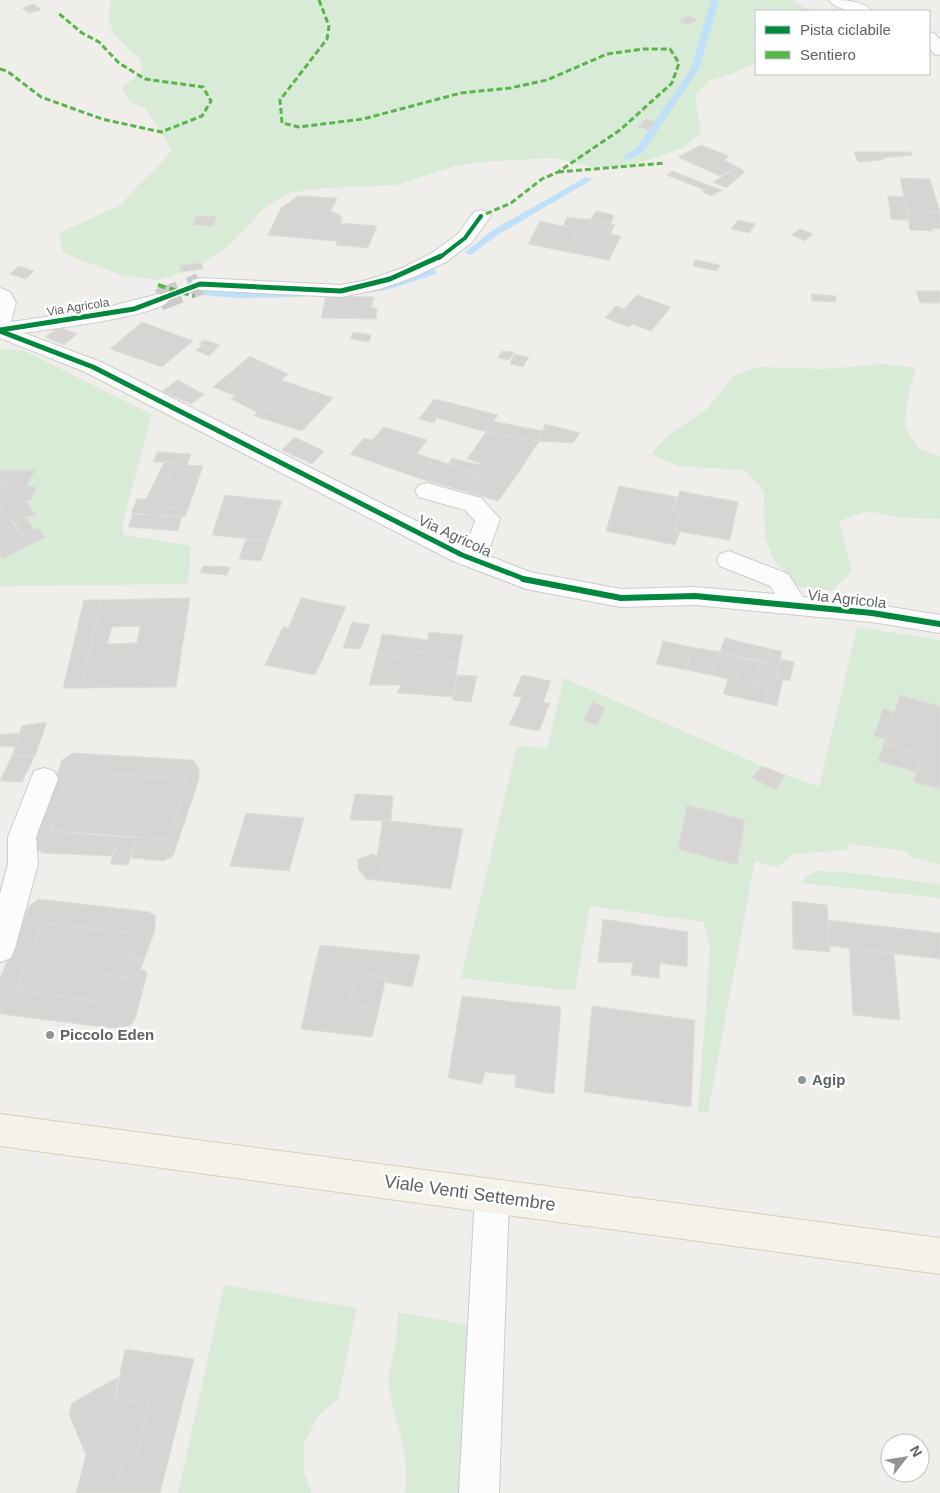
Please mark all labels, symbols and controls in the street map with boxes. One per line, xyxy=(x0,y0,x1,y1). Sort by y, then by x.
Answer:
legend xyxy=(755,10,930,75)
text: Pista ciclabile xyxy=(800,21,891,38)
text: Sentiero xyxy=(800,46,856,63)
street label: Via Agricola xyxy=(46,295,111,319)
street label: Via Agricola xyxy=(416,511,495,560)
street label: Via Agricola xyxy=(807,586,888,611)
place label: Piccolo Eden xyxy=(60,1026,154,1043)
marker: Piccolo Eden xyxy=(44,1029,56,1041)
place label: Agip xyxy=(812,1071,845,1088)
marker: Agip xyxy=(796,1074,808,1086)
street label: Viale Venti Settembre xyxy=(383,1171,557,1215)
north arrow xyxy=(880,1433,930,1483)
text: N xyxy=(907,1443,926,1460)

